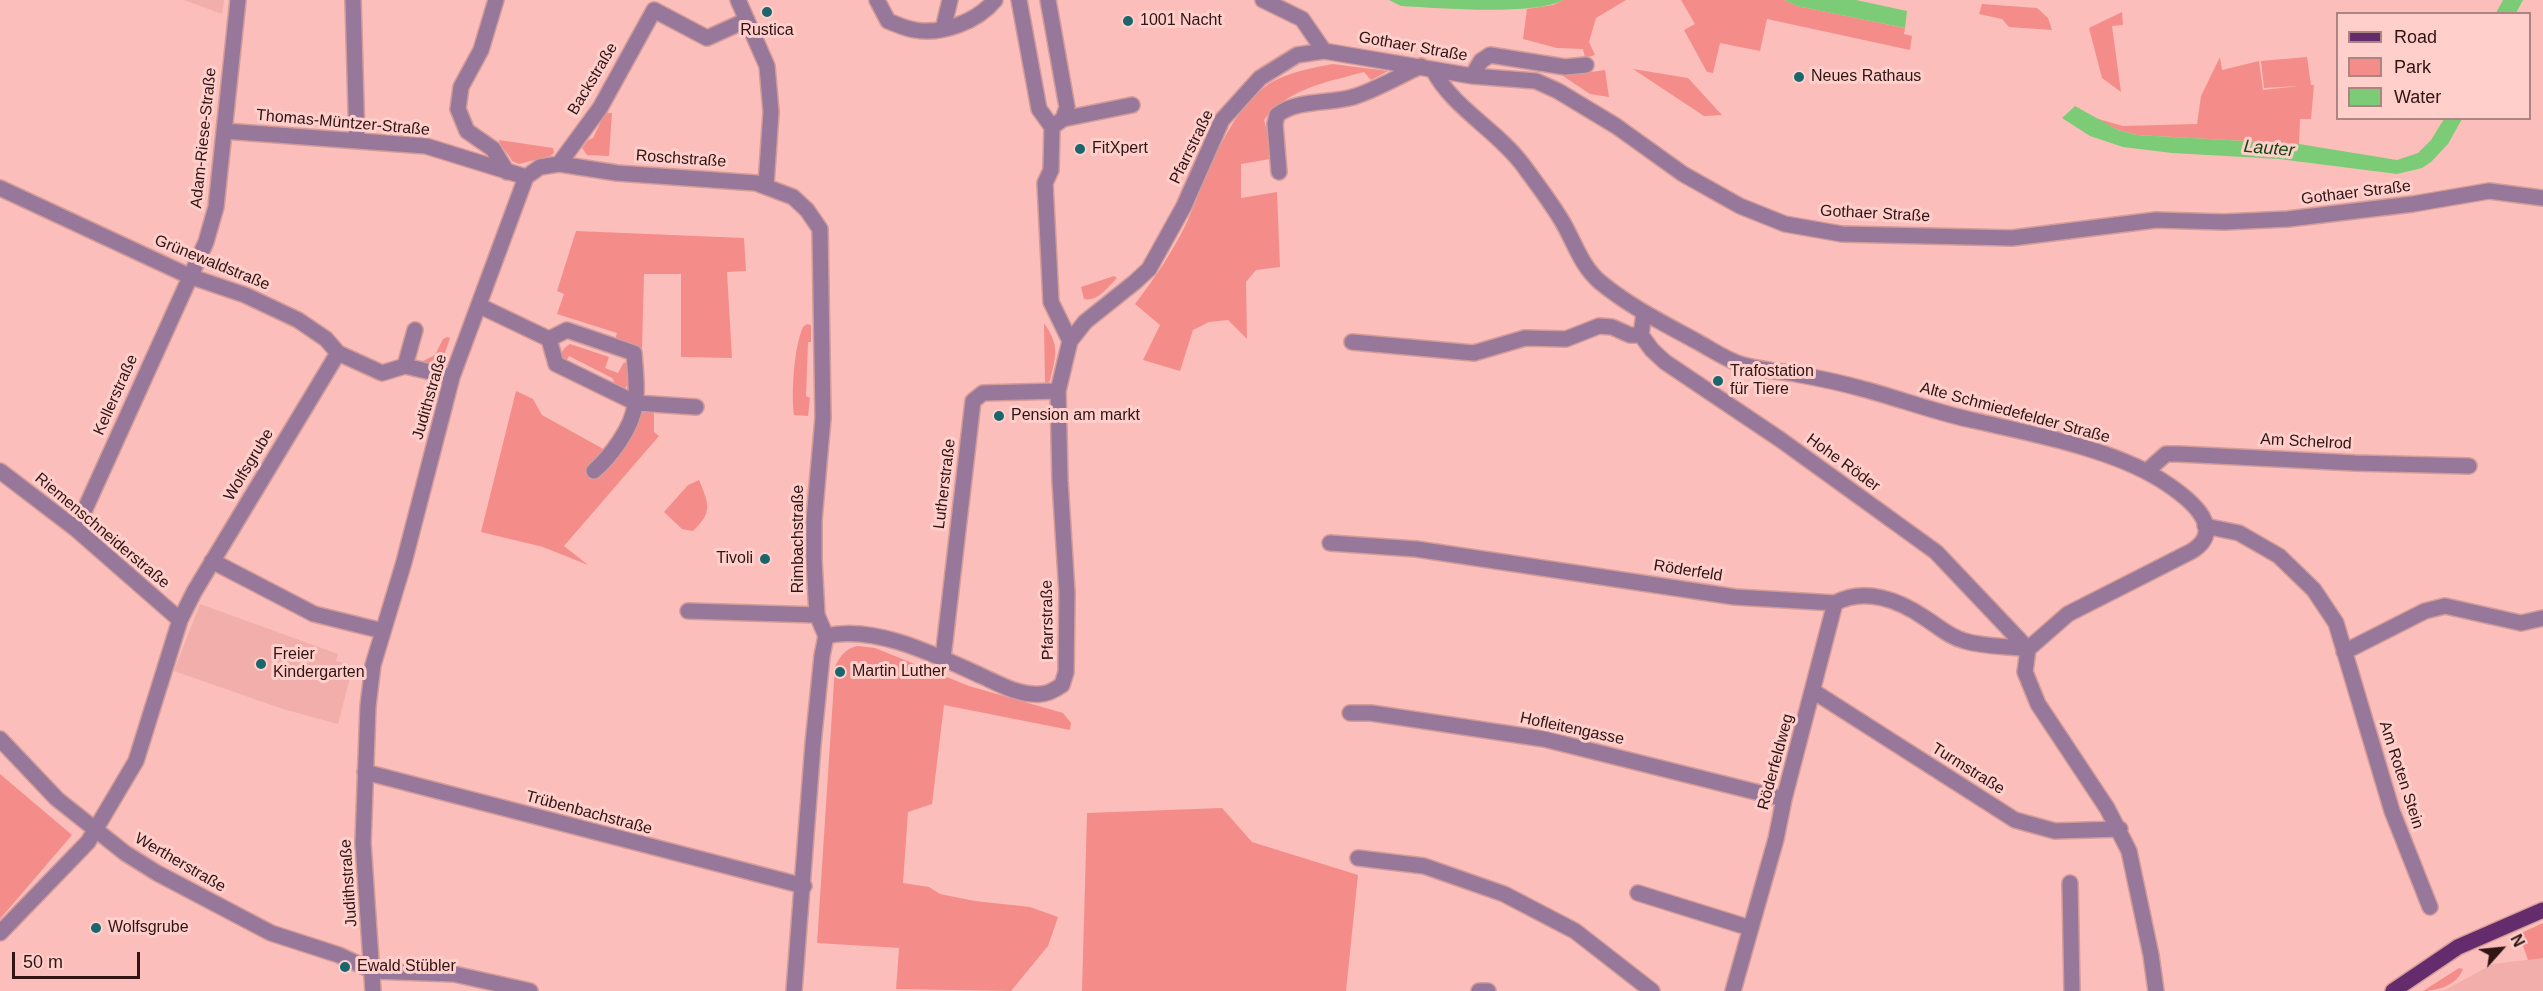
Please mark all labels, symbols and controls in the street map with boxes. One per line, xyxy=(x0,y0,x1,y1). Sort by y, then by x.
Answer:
marker: Rustica xyxy=(760,5,774,19)
place label: 1001 Nacht xyxy=(1140,11,1222,31)
legend xyxy=(2336,12,2531,120)
marker: 1001 Nacht xyxy=(1121,14,1135,28)
place label: Rustica xyxy=(740,21,794,41)
text: Road xyxy=(2394,27,2437,47)
street label: Gothaer Straße xyxy=(1357,28,1469,66)
street label: Backstraße xyxy=(564,39,622,119)
text: Park xyxy=(2394,57,2431,77)
street label: Adam-Riese-Straße xyxy=(187,67,221,209)
place label: Neues Rathaus xyxy=(1811,67,1921,87)
marker: Neues Rathaus xyxy=(1792,70,1806,84)
text: Water xyxy=(2394,87,2441,107)
street label: Thomas-Müntzer-Straße xyxy=(255,106,431,140)
street label: Pfarrstraße xyxy=(1166,107,1218,187)
water label: Lauter xyxy=(2243,136,2295,162)
place label: FitXpert xyxy=(1092,139,1148,159)
marker: FitXpert xyxy=(1073,142,1087,156)
street label: Roschstraße xyxy=(635,146,727,172)
street label: Gothaer Straße xyxy=(2300,177,2412,209)
street label: Gothaer Straße xyxy=(1819,202,1931,226)
street label: Grünewaldstraße xyxy=(152,231,272,295)
street label: Kellerstraße xyxy=(90,352,142,438)
street label: Judithstraße xyxy=(409,352,451,442)
place label: Trafostation für Tiere xyxy=(1730,362,1814,400)
marker: Trafostation für Tiere xyxy=(1711,374,1725,388)
street label: Alte Schmiedefelder Straße xyxy=(1918,378,2112,448)
place label: Pension am markt xyxy=(1011,406,1140,426)
marker: Pension am markt xyxy=(992,409,1006,423)
street label: Wolfsgrube xyxy=(220,425,278,505)
street label: Hohe Röder xyxy=(1802,430,1884,496)
street label: Am Schelrod xyxy=(2260,430,2352,454)
street label: Lutherstraße xyxy=(930,438,960,530)
street label: Riemenschneiderstraße xyxy=(31,469,173,593)
street label: Rimbachstraße xyxy=(789,485,809,593)
place label: Tivoli xyxy=(716,549,753,569)
marker: Tivoli xyxy=(758,552,772,566)
street label: Röderfeld xyxy=(1652,556,1724,586)
street label: Pfarrstraße xyxy=(1038,580,1058,660)
place label: Freier Kindergarten xyxy=(273,645,365,683)
marker: Freier Kindergarten xyxy=(254,657,268,671)
place label: Martin Luther xyxy=(852,662,946,682)
marker: Martin Luther xyxy=(833,665,847,679)
street label: Hofleitengasse xyxy=(1518,709,1626,749)
street label: Röderfeldweg xyxy=(1754,712,1798,812)
street label: Am Roten Stein xyxy=(2375,719,2427,831)
street label: Turmstraße xyxy=(1928,739,2008,799)
street label: Trübenbachstraße xyxy=(524,787,654,839)
street label: Wertherstraße xyxy=(131,829,229,897)
street label: Judithstraße xyxy=(336,838,362,928)
place label: Wolfsgrube xyxy=(108,918,189,938)
north arrow xyxy=(2471,919,2531,979)
marker: Wolfsgrube xyxy=(89,921,103,935)
text: N xyxy=(2507,932,2528,950)
scale bar xyxy=(15,940,142,978)
text: 50 m xyxy=(23,952,63,972)
place label: Ewald Stübler xyxy=(357,957,456,977)
marker: Ewald Stübler xyxy=(338,960,352,974)

